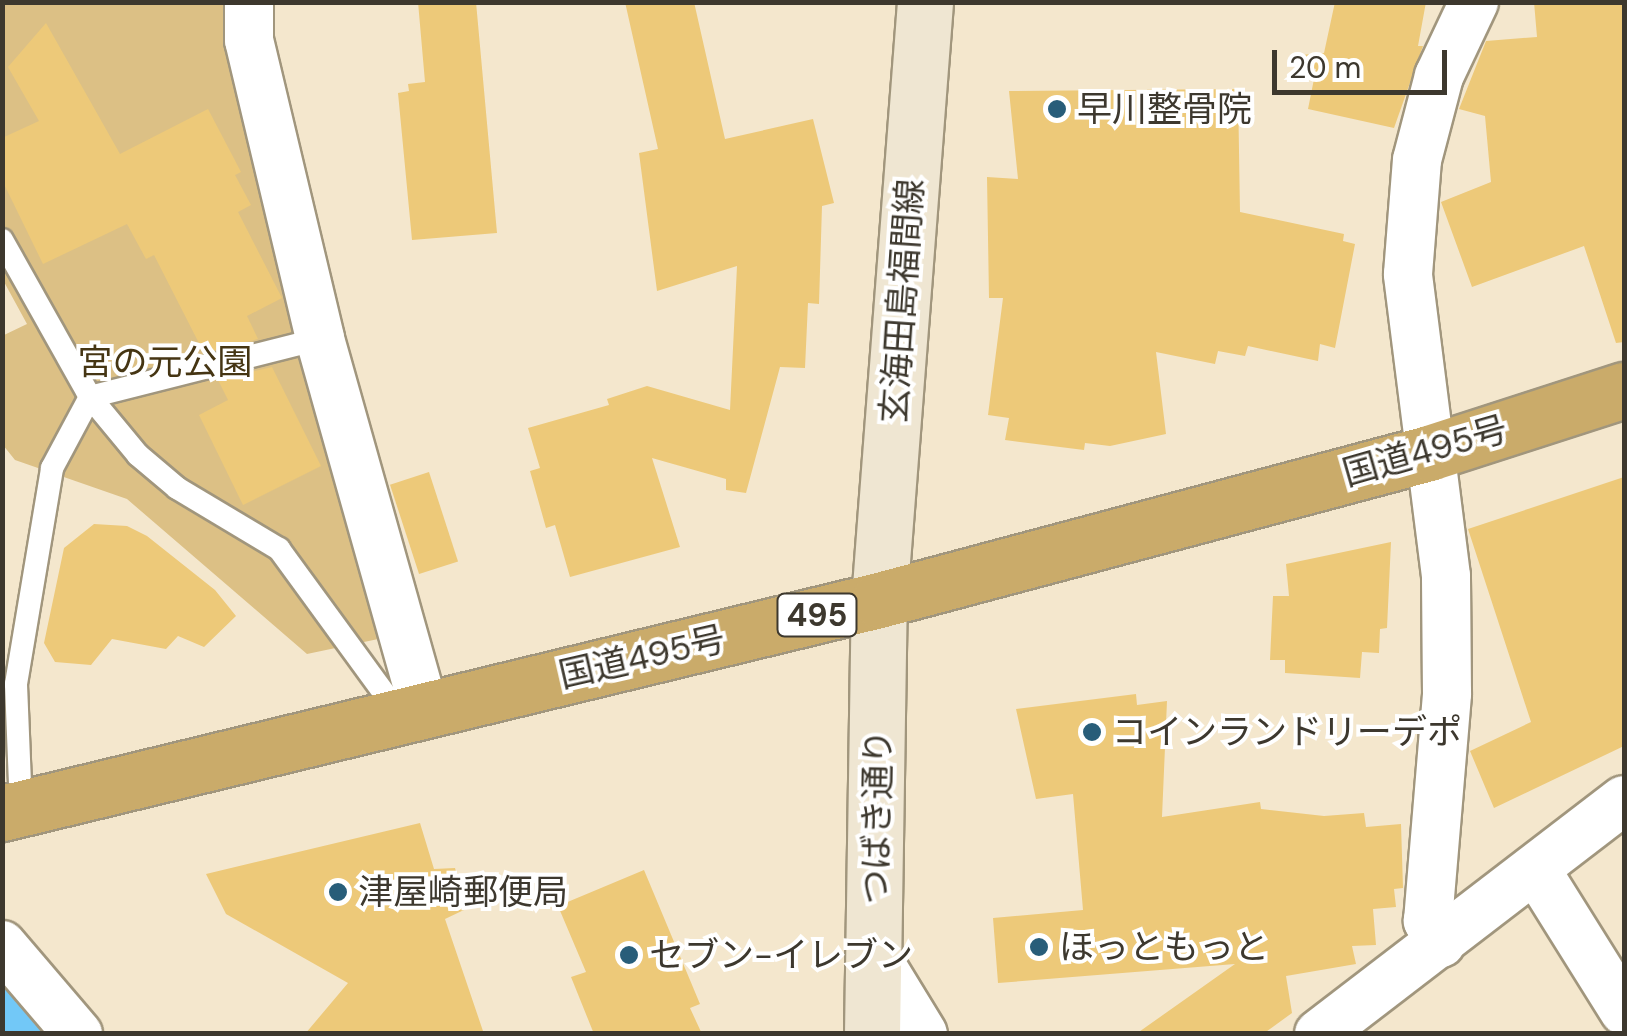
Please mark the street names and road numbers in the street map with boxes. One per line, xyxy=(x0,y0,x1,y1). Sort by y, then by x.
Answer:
street label: 玄海田島福間線 xyxy=(873,177,931,425)
street label: 国道495号 xyxy=(1338,407,1512,495)
road number: 495 xyxy=(774,588,860,642)
street label: 国道495号 xyxy=(555,617,729,697)
street label: つばき通り xyxy=(854,729,900,905)

